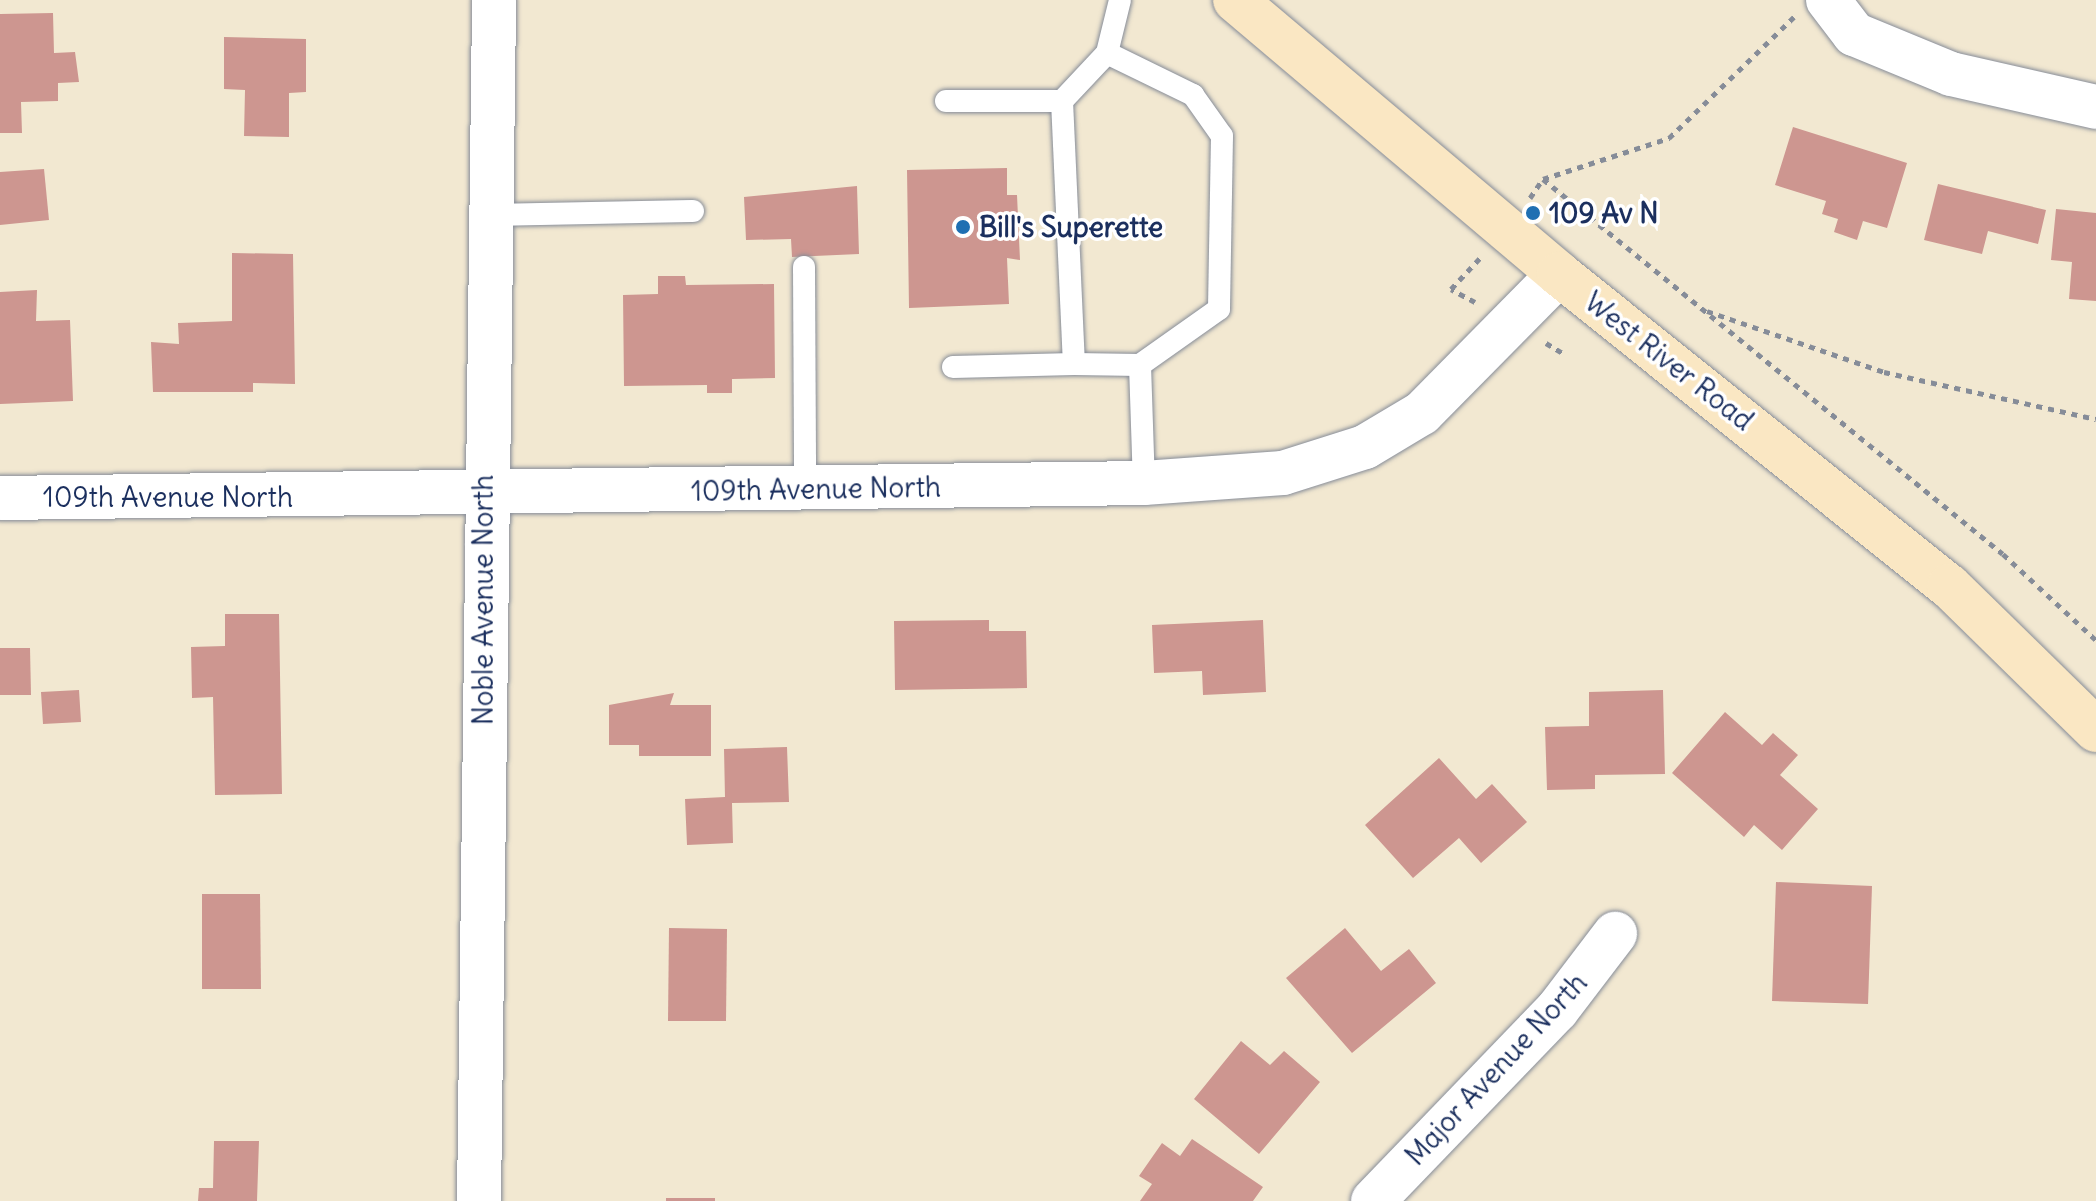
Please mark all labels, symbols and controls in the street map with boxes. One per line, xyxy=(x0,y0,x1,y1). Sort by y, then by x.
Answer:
place label: 109 Av N xyxy=(1549,196,1659,230)
marker: 109 Av N xyxy=(1524,204,1542,222)
place label: Bill's Superette xyxy=(979,210,1163,244)
marker: Bill's Superette xyxy=(954,218,972,236)
street label: West River Road xyxy=(1578,285,1760,437)
street label: 109th Avenue North xyxy=(691,470,941,508)
street label: Noble Avenue North xyxy=(466,475,500,725)
street label: 109th Avenue North xyxy=(43,480,293,514)
street label: Major Avenue North xyxy=(1398,966,1594,1172)

